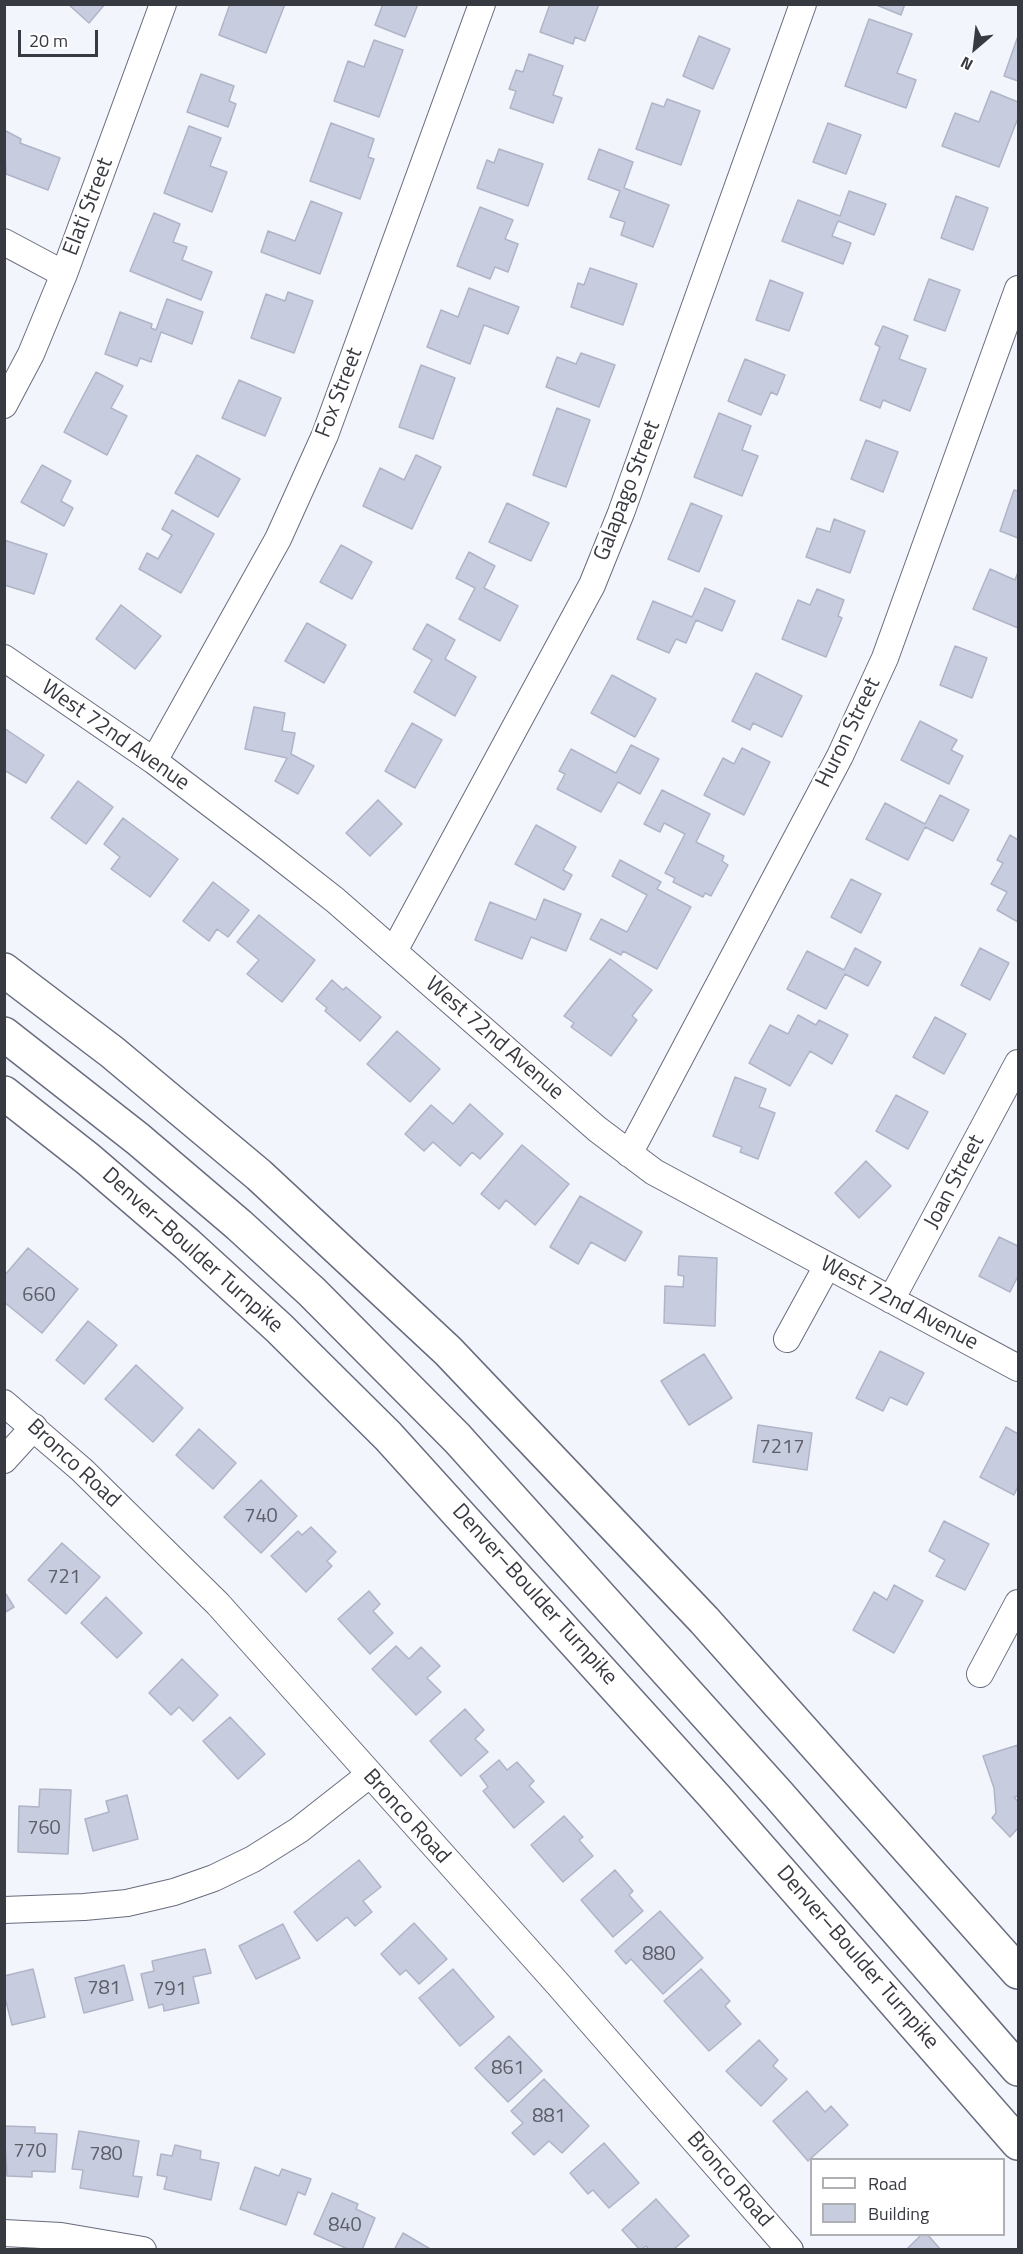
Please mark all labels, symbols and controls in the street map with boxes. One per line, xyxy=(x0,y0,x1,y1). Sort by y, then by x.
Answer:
scale bar xyxy=(21,18,100,56)
north arrow xyxy=(945,18,1005,78)
text: 20 m xyxy=(29,27,68,54)
text: N xyxy=(956,51,977,77)
street label: Elati Street xyxy=(58,154,120,260)
street label: Fox Street xyxy=(311,344,369,442)
street label: Galapago Street xyxy=(589,417,667,565)
street label: Huron Street xyxy=(811,674,887,792)
street label: West 72nd Avenue xyxy=(36,675,194,797)
street label: West 72nd Avenue xyxy=(419,972,569,1106)
street label: Joan Street xyxy=(919,1131,991,1233)
street label: Denver–Boulder Turnpike xyxy=(96,1163,288,1339)
street label: West 72nd Avenue xyxy=(816,1251,982,1357)
house number: 660 xyxy=(22,1284,56,1308)
street label: Bronco Road xyxy=(21,1414,125,1514)
house number: 7217 xyxy=(760,1436,804,1460)
street label: Denver–Boulder Turnpike xyxy=(446,1499,622,1691)
house number: 740 xyxy=(244,1505,278,1529)
house number: 721 xyxy=(47,1566,81,1590)
street label: Bronco Road xyxy=(357,1764,455,1870)
house number: 760 xyxy=(27,1817,61,1841)
street label: Denver–Boulder Turnpike xyxy=(770,1861,944,2055)
house number: 880 xyxy=(642,1943,676,1967)
house number: 781 xyxy=(87,1977,121,2001)
house number: 791 xyxy=(153,1978,187,2002)
house number: 861 xyxy=(491,2057,525,2081)
house number: 881 xyxy=(532,2105,566,2129)
street label: Bronco Road xyxy=(680,2127,778,2233)
house number: 770 xyxy=(13,2140,47,2164)
house number: 780 xyxy=(89,2143,123,2167)
legend xyxy=(810,2158,1005,2236)
text: Road xyxy=(868,2170,907,2197)
text: Building xyxy=(868,2200,929,2227)
house number: 840 xyxy=(328,2214,362,2238)

